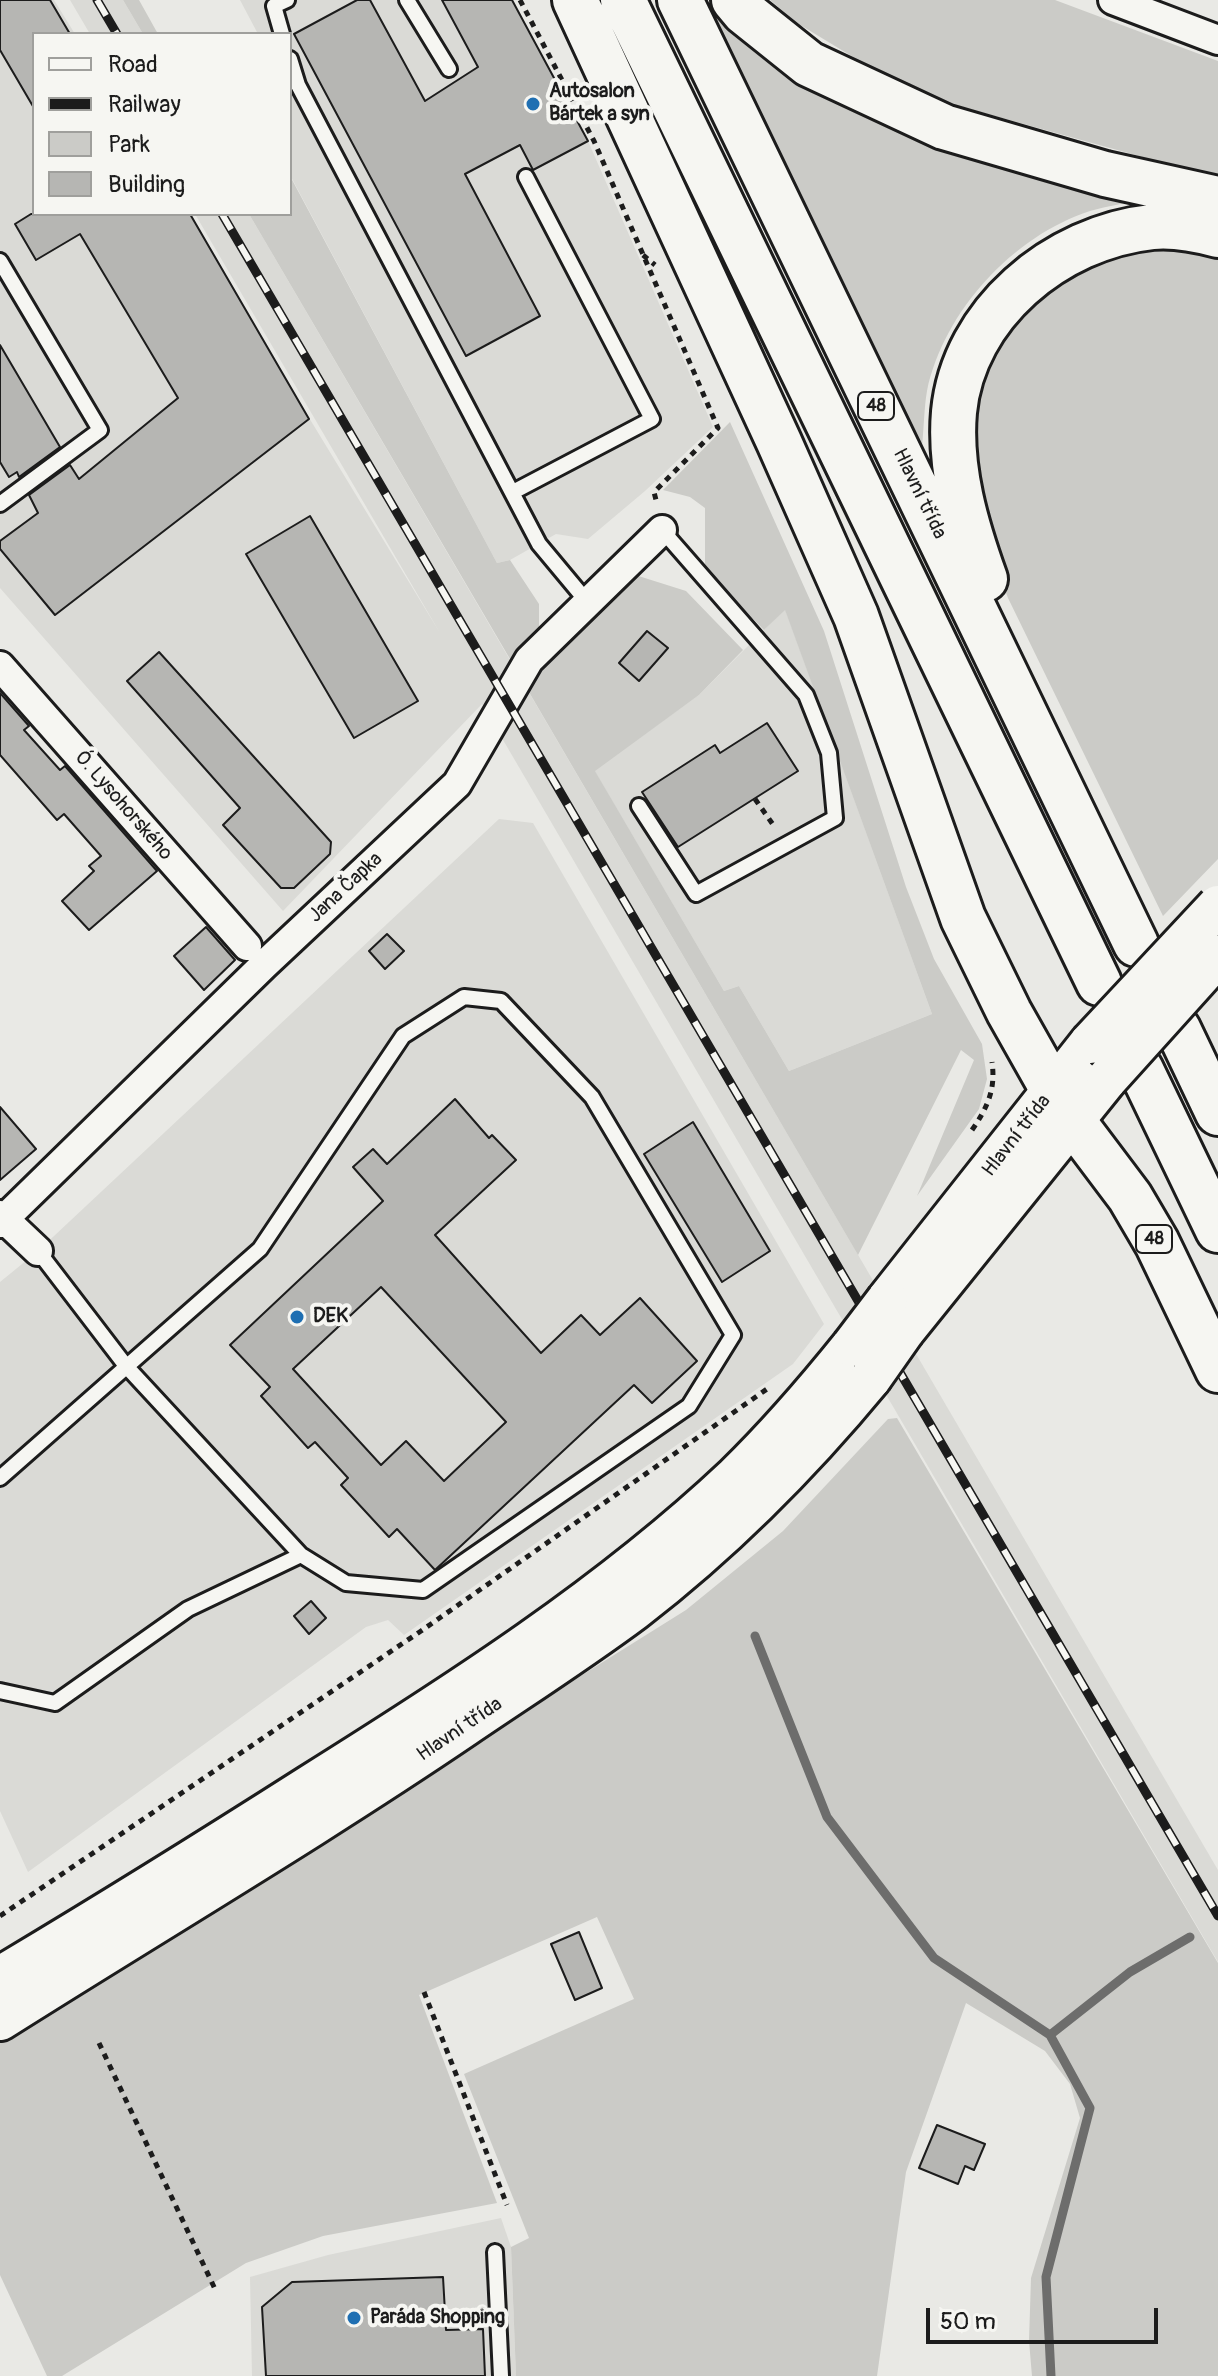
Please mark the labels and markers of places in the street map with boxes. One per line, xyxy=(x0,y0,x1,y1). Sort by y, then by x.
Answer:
place label: Autosalon Bártek a syn xyxy=(549,80,650,127)
marker: Autosalon Bártek a syn xyxy=(524,95,542,113)
place label: DEK xyxy=(313,1305,348,1329)
marker: DEK xyxy=(288,1308,306,1326)
place label: Paráda Shopping xyxy=(370,2306,505,2330)
marker: Paráda Shopping xyxy=(345,2309,363,2327)

